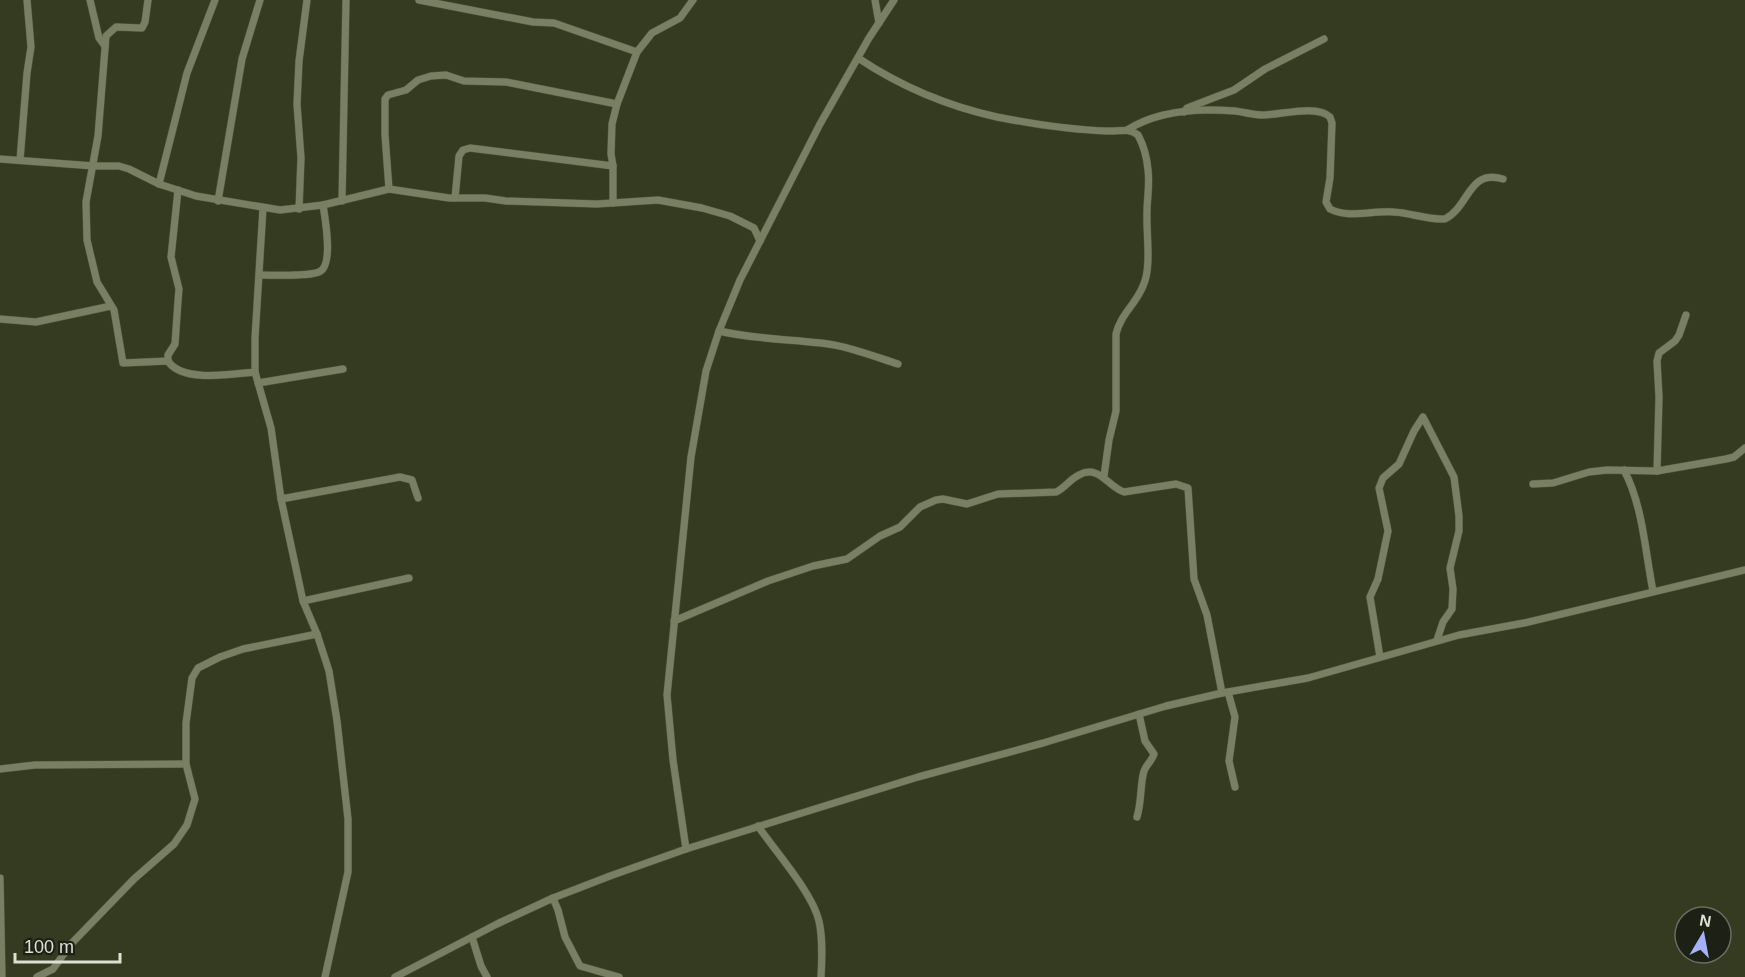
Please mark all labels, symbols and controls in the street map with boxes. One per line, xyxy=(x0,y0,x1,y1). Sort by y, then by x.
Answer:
north arrow xyxy=(1673,905,1733,965)
text: N xyxy=(1698,911,1713,930)
scale bar xyxy=(15,926,120,964)
text: 100 m xyxy=(24,937,74,957)

